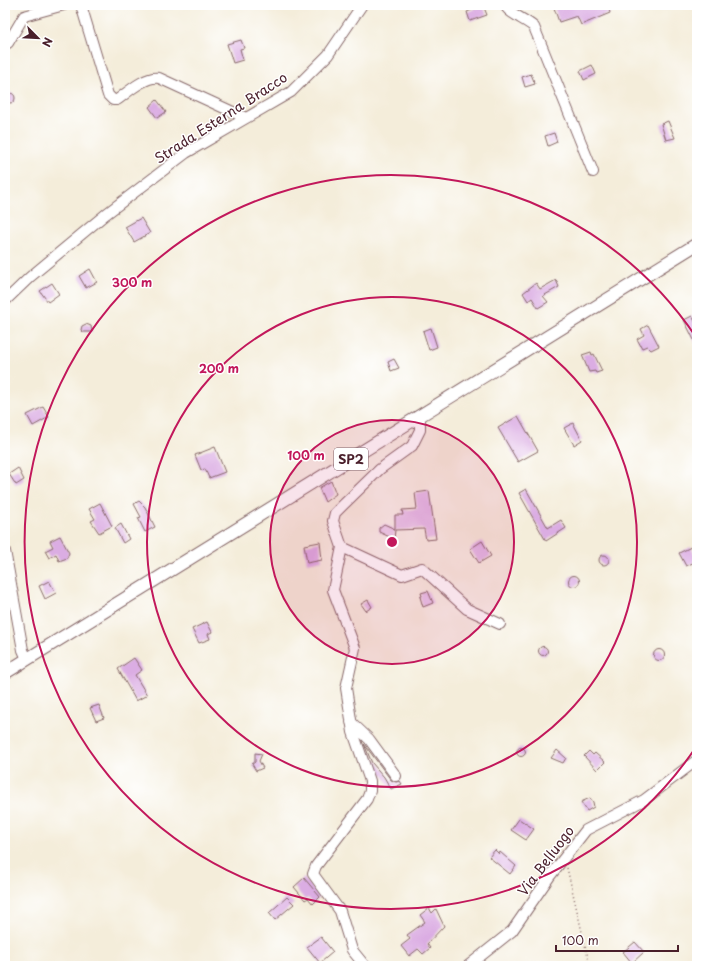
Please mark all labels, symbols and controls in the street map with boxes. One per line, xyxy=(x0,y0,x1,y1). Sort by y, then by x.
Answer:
north arrow xyxy=(18,18,58,58)
text: N xyxy=(38,35,57,50)
street label: Strada Esterna Bracco xyxy=(150,67,291,169)
text: 300 m xyxy=(112,273,152,291)
text: 200 m xyxy=(199,359,239,377)
text: 100 m xyxy=(287,446,325,464)
road number: SP2 xyxy=(334,448,368,470)
centre of rings xyxy=(385,535,399,549)
street label: Via Belluogo xyxy=(512,821,579,900)
scale bar xyxy=(556,927,678,953)
text: 100 m xyxy=(562,931,599,949)

